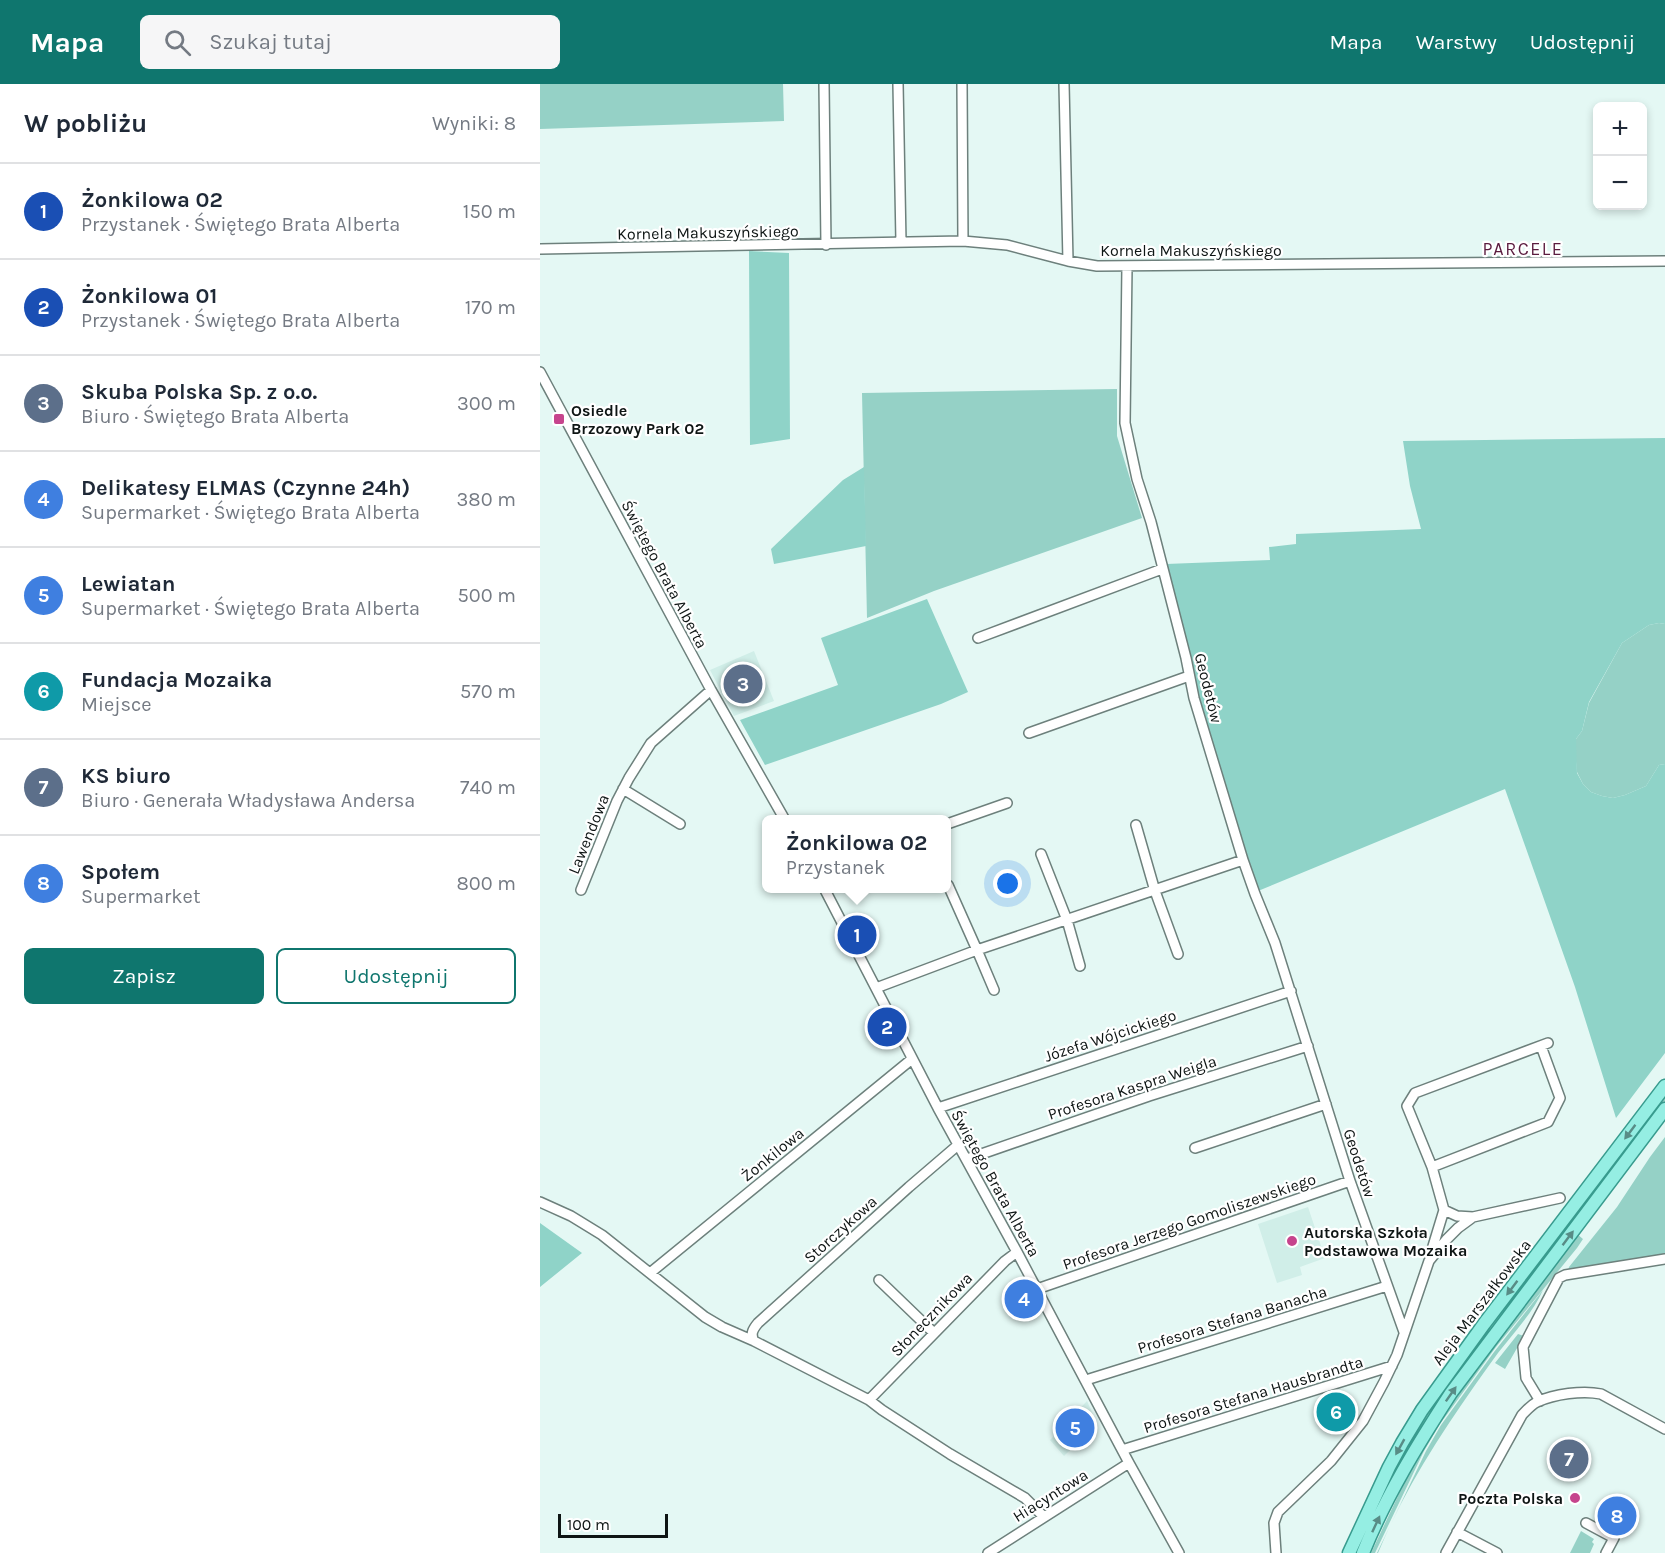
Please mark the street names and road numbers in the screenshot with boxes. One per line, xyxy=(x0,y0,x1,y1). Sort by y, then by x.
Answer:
street label: Kornela Makuszyńskiego xyxy=(617,221,799,244)
street label: Kornela Makuszyńskiego xyxy=(1100,241,1282,260)
street label: Świętego Brata Alberta xyxy=(617,497,712,652)
street label: Geodetów xyxy=(1191,651,1226,725)
street label: Lawendowa xyxy=(564,792,613,877)
street label: Józefa Wójcickiego xyxy=(1042,1005,1179,1066)
street label: Profesora Kaspra Weigla xyxy=(1045,1051,1219,1124)
street label: Świętego Brata Alberta xyxy=(947,1106,1044,1260)
street label: Żonkilowa xyxy=(737,1123,808,1185)
street label: Geodetów xyxy=(1339,1126,1380,1200)
street label: Profesora Jerzego Gomoliszewskiego xyxy=(1060,1169,1318,1274)
street label: Storczykowa xyxy=(800,1192,881,1267)
street label: Aleja Marszałkowska xyxy=(1428,1236,1535,1369)
street label: Słonecznikowa xyxy=(887,1268,976,1360)
street label: Profesora Stefana Banacha xyxy=(1135,1282,1329,1357)
street label: Profesora Stefana Hausbrandta xyxy=(1141,1352,1365,1437)
street label: Hiacyntowa xyxy=(1009,1465,1091,1526)

